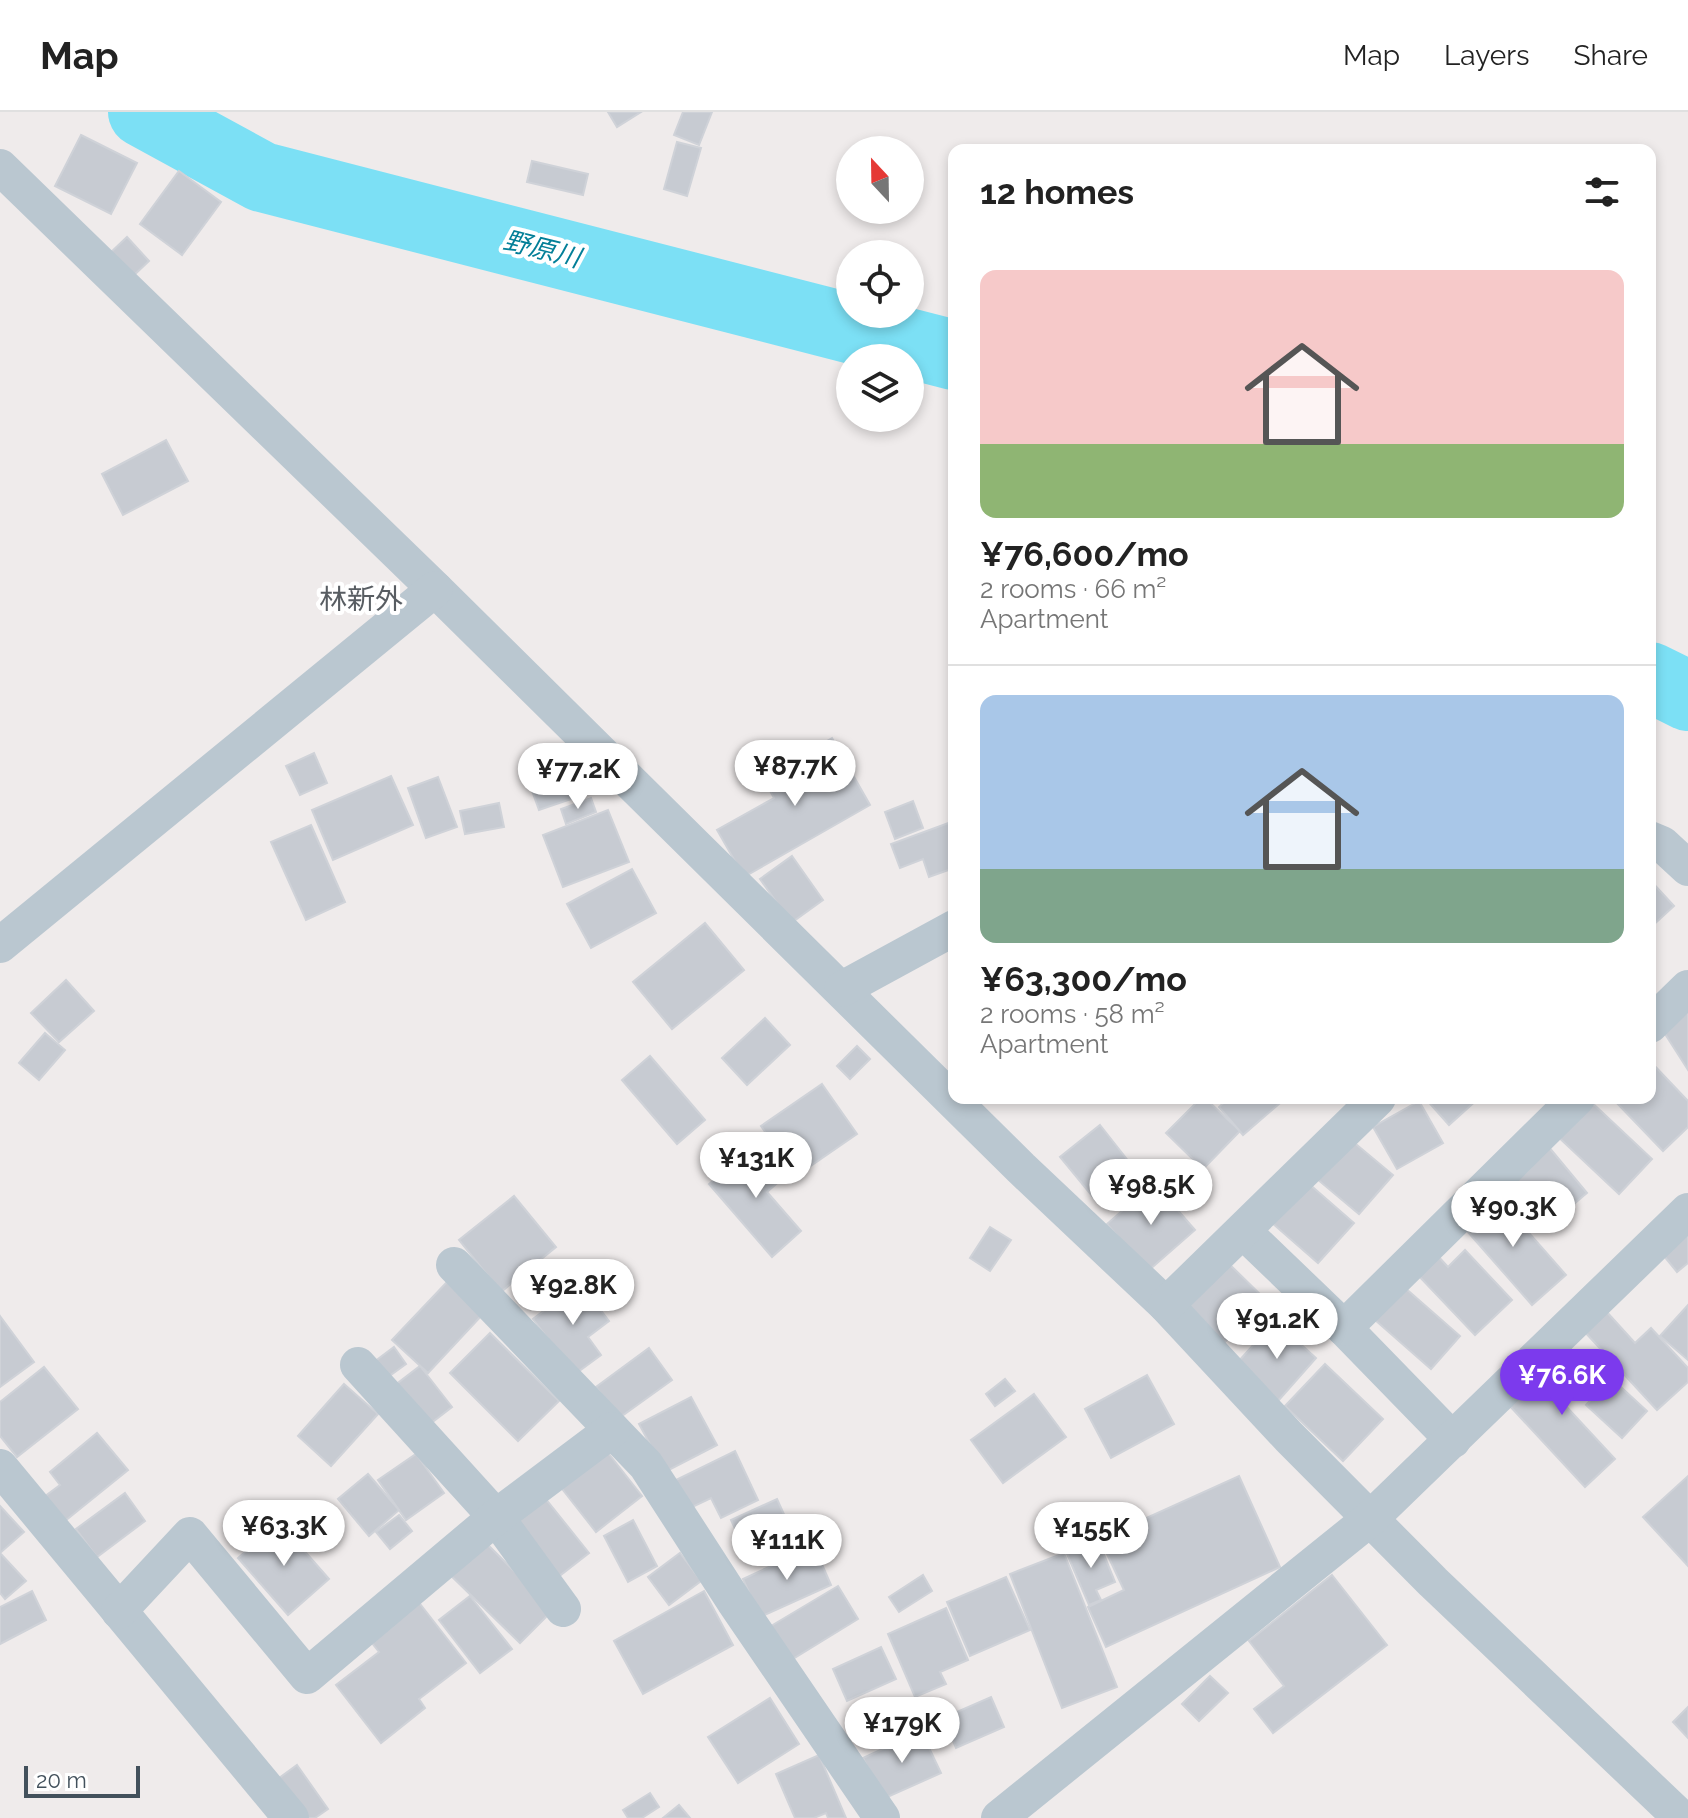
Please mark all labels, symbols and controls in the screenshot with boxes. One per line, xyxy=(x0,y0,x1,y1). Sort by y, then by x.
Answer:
text: Map xyxy=(40,33,119,78)
text: Map xyxy=(1343,39,1400,72)
text: Layers xyxy=(1444,39,1530,72)
text: Share xyxy=(1574,39,1648,72)
north arrow xyxy=(836,136,924,224)
map controls xyxy=(836,136,924,432)
icon: filters xyxy=(1580,170,1624,214)
text: 12 homes xyxy=(980,172,1134,212)
water label: 野原川 xyxy=(501,225,586,274)
button: locate xyxy=(836,240,924,328)
icon: home xyxy=(1230,322,1374,466)
button: layers xyxy=(836,344,924,432)
text: ¥76,600/mo xyxy=(980,534,1189,574)
text: 2 rooms · 66 m² xyxy=(980,574,1166,604)
district label: 林新外 xyxy=(319,583,403,616)
text: Apartment xyxy=(980,604,1109,634)
pin: ¥87.7K xyxy=(730,740,860,808)
pin: ¥77.2K xyxy=(513,743,643,811)
icon: home xyxy=(1230,747,1374,891)
text: ¥87.7K xyxy=(753,751,837,781)
text: ¥77.2K xyxy=(536,754,620,784)
text: ¥63,300/mo xyxy=(980,959,1187,999)
text: 2 rooms · 58 m² xyxy=(980,999,1165,1029)
text: Apartment xyxy=(980,1029,1109,1059)
pin: ¥131K xyxy=(700,1132,812,1200)
text: ¥131K xyxy=(718,1143,794,1173)
pin: ¥98.5K xyxy=(1086,1159,1216,1227)
text: ¥98.5K xyxy=(1107,1170,1195,1200)
pin: ¥90.3K xyxy=(1448,1181,1578,1249)
text: ¥90.3K xyxy=(1469,1192,1557,1222)
pin: ¥92.8K xyxy=(508,1259,638,1327)
text: ¥92.8K xyxy=(529,1270,617,1300)
pin: ¥91.2K xyxy=(1212,1293,1342,1361)
text: ¥91.2K xyxy=(1235,1304,1319,1334)
pin: ¥76.6K xyxy=(1497,1349,1627,1417)
text: ¥76.6K xyxy=(1518,1360,1606,1390)
pin: ¥63.3K xyxy=(219,1500,349,1568)
pin: ¥155K xyxy=(1035,1502,1147,1570)
text: ¥63.3K xyxy=(241,1511,327,1541)
text: ¥155K xyxy=(1052,1513,1130,1543)
pin: ¥111K xyxy=(731,1514,843,1582)
text: ¥111K xyxy=(750,1525,824,1555)
pin: ¥179K xyxy=(846,1697,958,1765)
text: ¥179K xyxy=(863,1708,941,1738)
scale bar xyxy=(24,1762,140,1798)
text: 20 m xyxy=(36,1767,87,1793)

